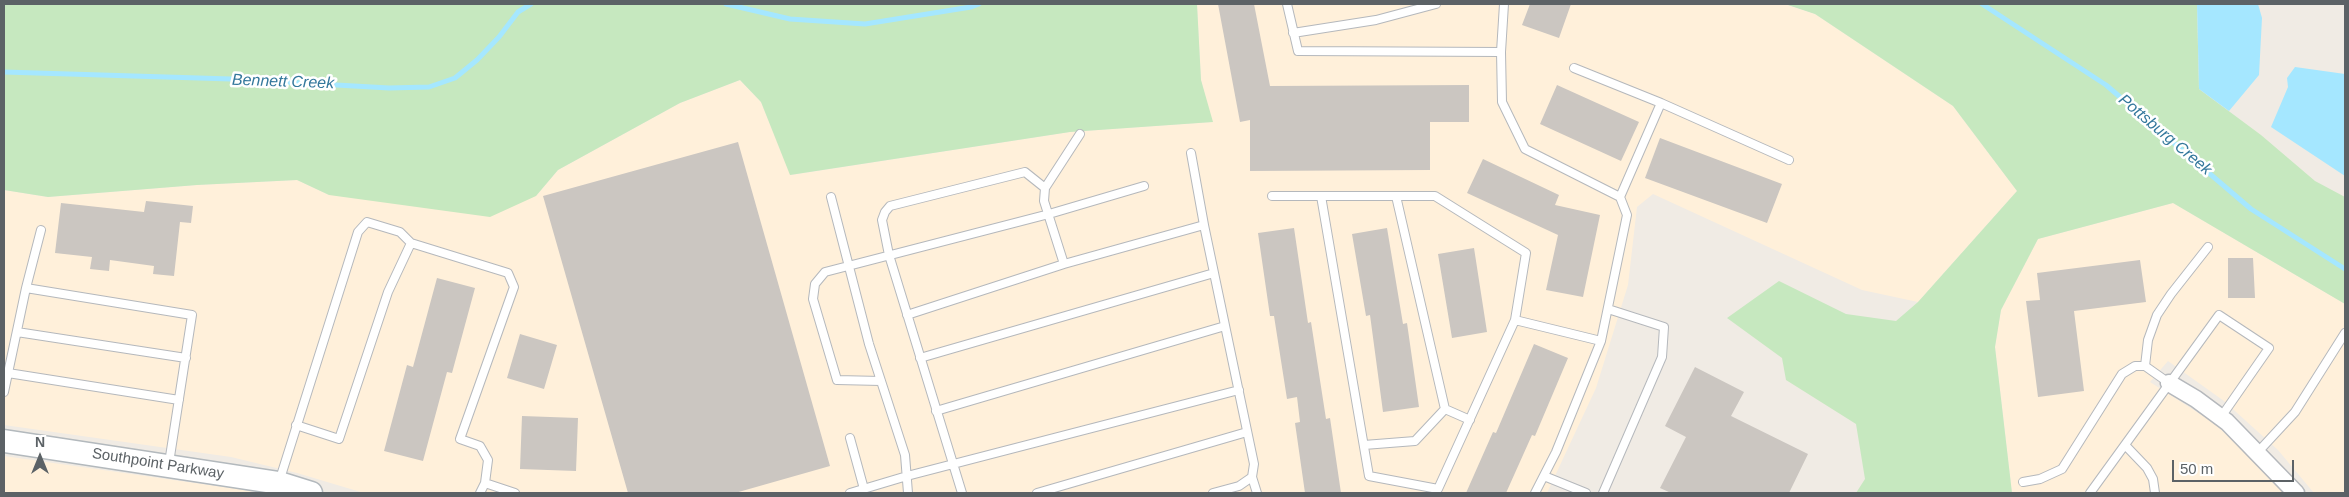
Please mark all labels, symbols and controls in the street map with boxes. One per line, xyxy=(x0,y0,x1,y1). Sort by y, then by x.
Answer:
water label: Bennett Creek xyxy=(232,71,334,93)
water label: Pottsburg Creek xyxy=(2115,90,2215,180)
north arrow xyxy=(15,432,65,482)
text: N xyxy=(35,434,45,450)
street label: Southpoint Parkway xyxy=(91,445,225,483)
scale bar xyxy=(2174,450,2296,482)
text: 50 m xyxy=(2180,460,2213,477)

